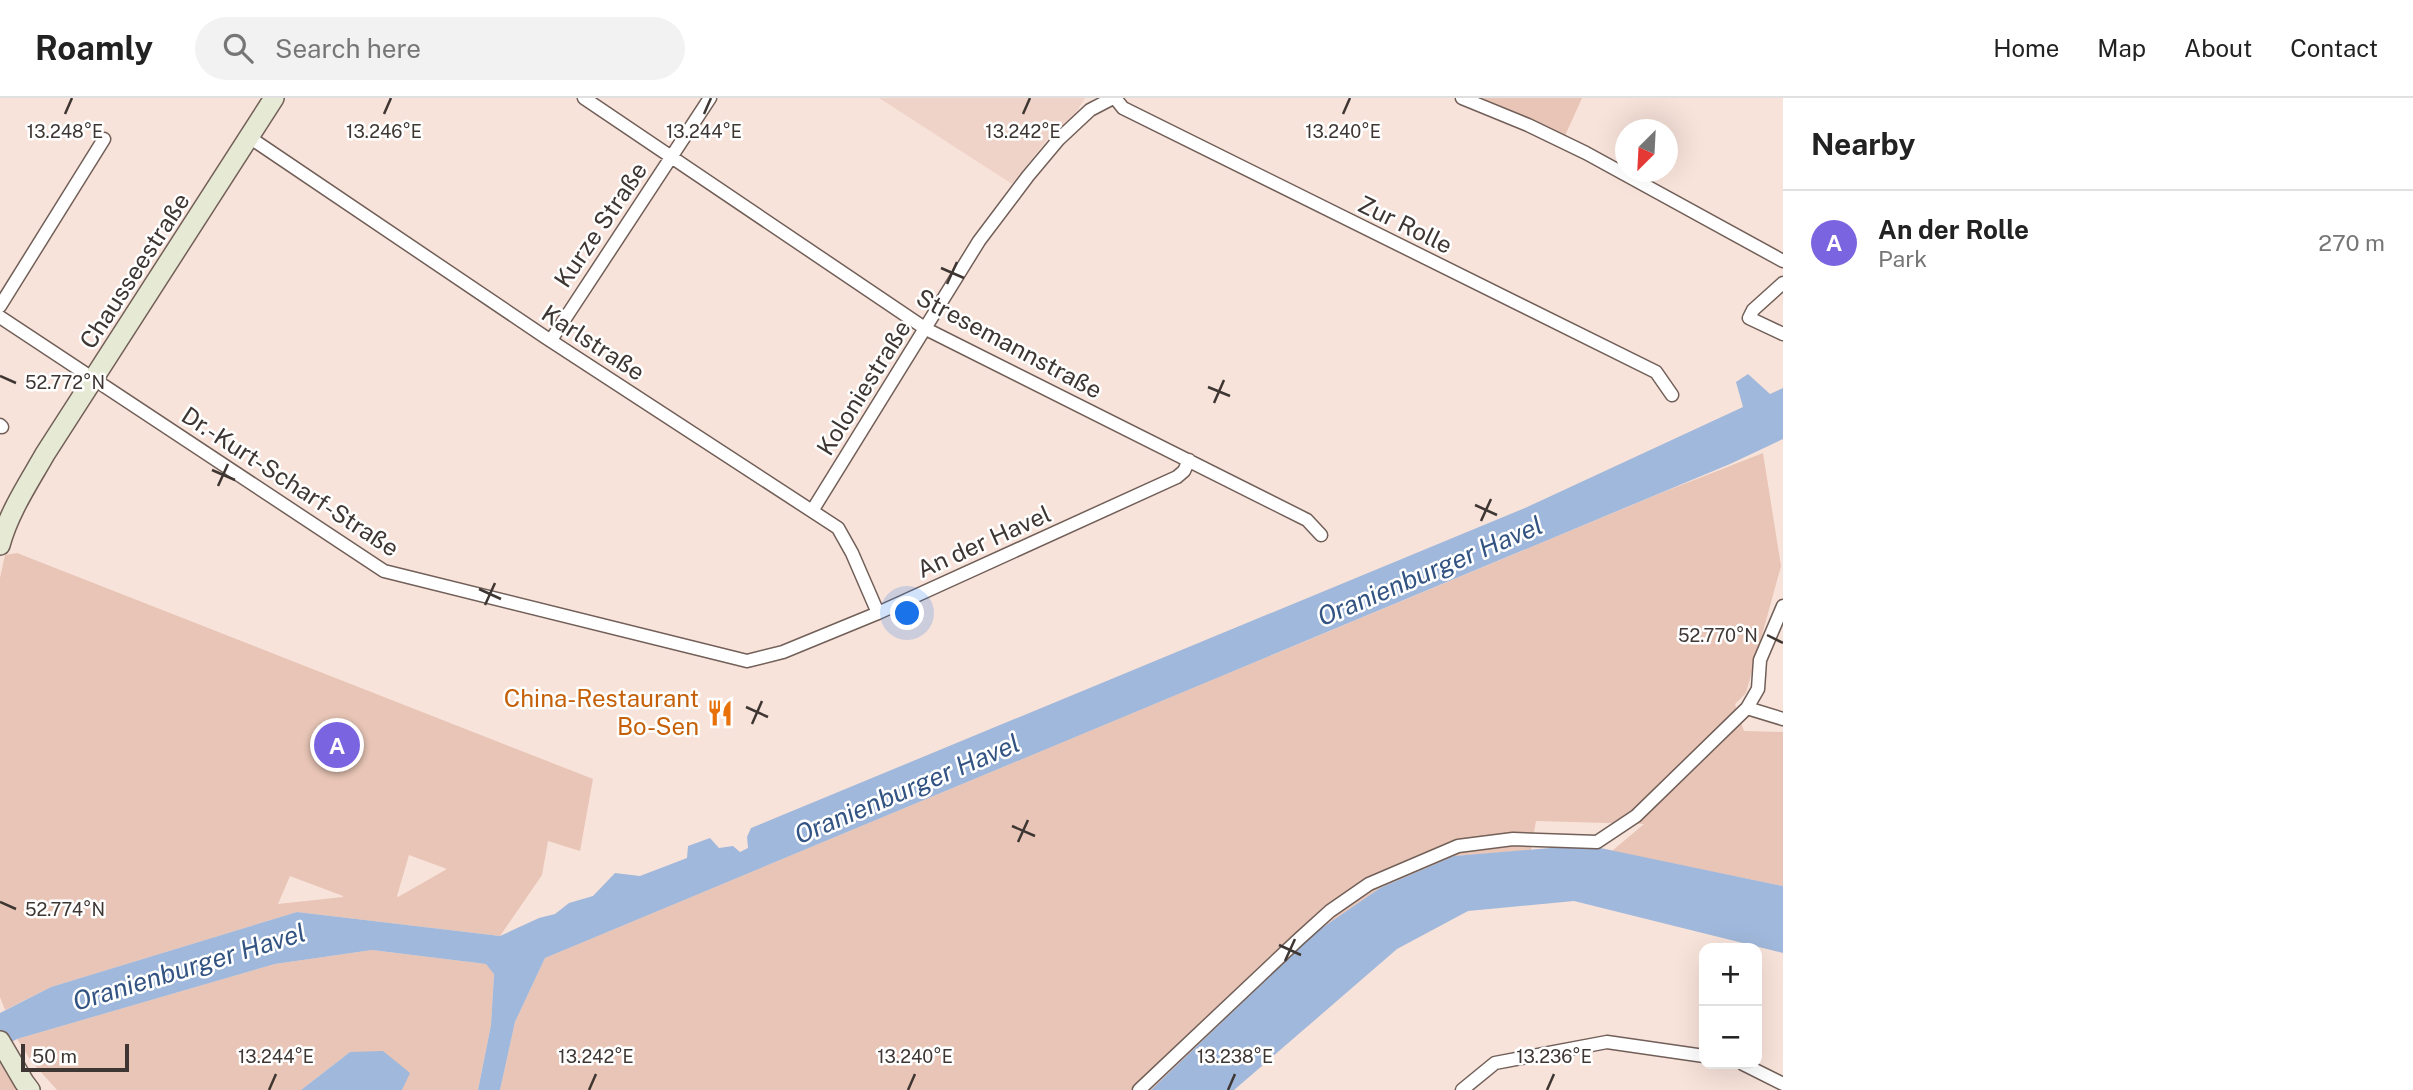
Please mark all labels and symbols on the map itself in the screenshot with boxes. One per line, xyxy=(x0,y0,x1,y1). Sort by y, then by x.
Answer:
north arrow xyxy=(1615,119,1678,182)
text: 13.248°E xyxy=(27,121,103,142)
text: 13.246°E xyxy=(346,121,422,142)
text: 13.244°E xyxy=(666,121,742,142)
text: 13.242°E xyxy=(985,121,1061,142)
text: 13.240°E xyxy=(1305,121,1381,142)
street label: Kurze Straße xyxy=(548,157,652,292)
street label: Chausseestraße xyxy=(73,187,195,354)
street label: Zur Rolle xyxy=(1354,189,1457,259)
street label: Stresemannstraße xyxy=(912,282,1107,404)
street label: Karlstraße xyxy=(537,299,650,386)
street label: Koloniestraße xyxy=(810,315,916,460)
text: 52.772°N xyxy=(25,372,105,393)
street label: Dr.-Kurt-Scharf-Straße xyxy=(177,400,404,562)
street label: An der Havel xyxy=(912,499,1055,583)
water label: Oranienburger Havel xyxy=(1312,509,1547,632)
your location xyxy=(890,596,924,630)
text: 52.770°N xyxy=(1678,625,1758,646)
place label: China-Restaurant Bo-Sen xyxy=(504,684,699,740)
restaurant icon: China-Restaurant Bo-Sen xyxy=(705,698,735,728)
pin: A xyxy=(314,719,360,771)
water label: Oranienburger Havel xyxy=(789,727,1024,850)
text: 52.774°N xyxy=(25,899,105,920)
water label: Oranienburger Havel xyxy=(69,916,309,1017)
scale bar xyxy=(21,1041,130,1073)
text: 13.244°E xyxy=(238,1046,314,1067)
text: 13.242°E xyxy=(558,1046,634,1067)
text: 13.240°E xyxy=(877,1046,953,1067)
text: 13.238°E xyxy=(1197,1046,1273,1067)
text: 13.236°E xyxy=(1516,1046,1592,1067)

